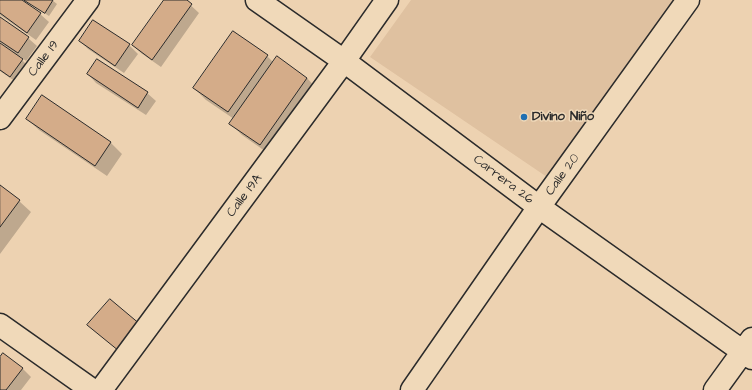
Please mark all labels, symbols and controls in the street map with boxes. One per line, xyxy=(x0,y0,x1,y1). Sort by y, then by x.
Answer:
street label: Calle 19 xyxy=(25,38,63,80)
place label: Divino Niño xyxy=(532,109,594,125)
marker: Divino Niño xyxy=(519,112,529,122)
street label: Calle 20 xyxy=(543,151,583,199)
street label: Carrera 26 xyxy=(470,152,536,208)
street label: Calle 19A xyxy=(224,172,266,220)

